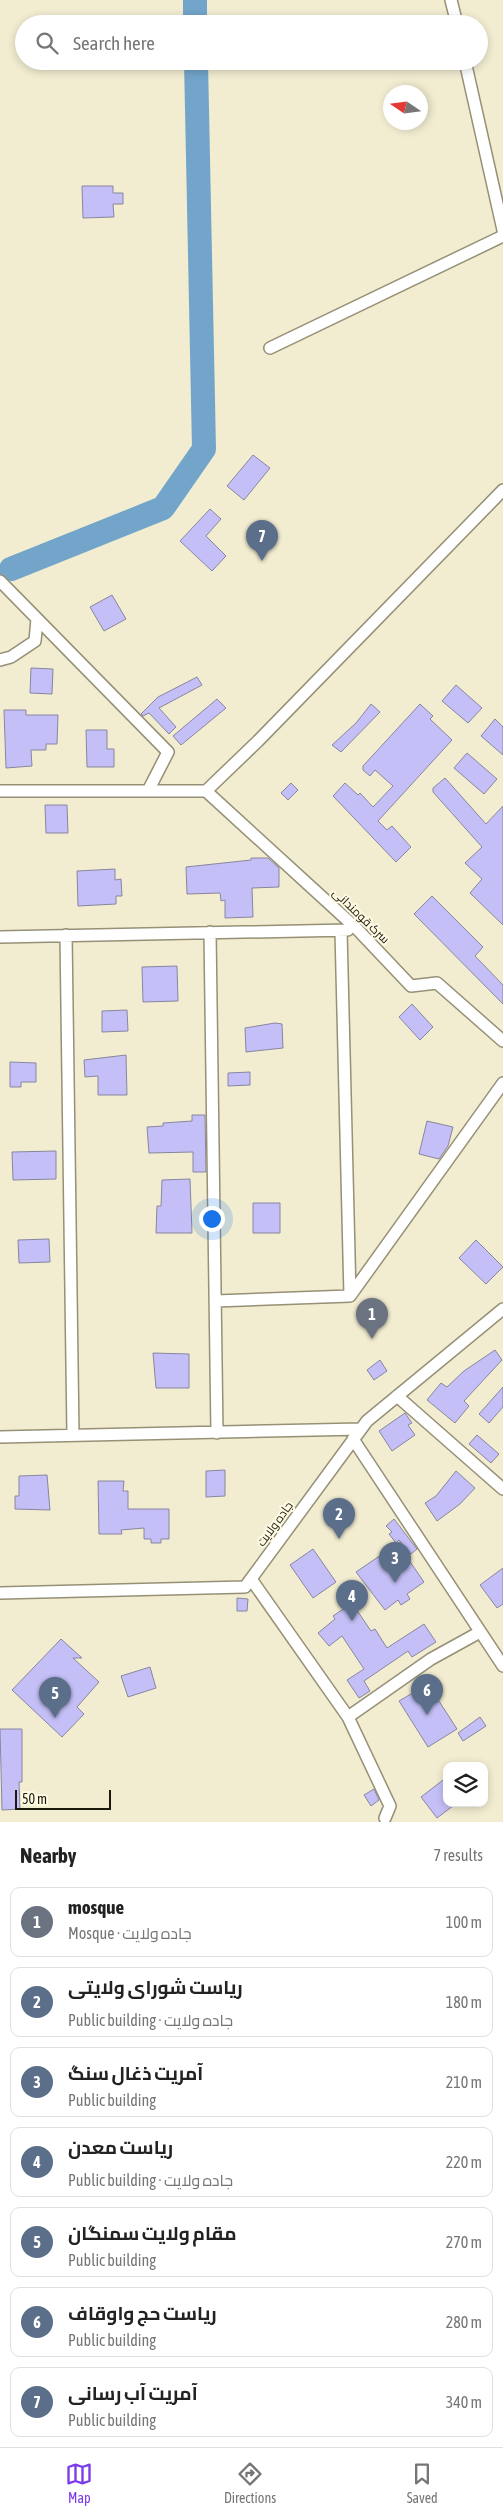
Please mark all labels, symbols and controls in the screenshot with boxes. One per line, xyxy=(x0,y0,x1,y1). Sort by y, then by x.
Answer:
search box xyxy=(15,15,488,70)
icon: search xyxy=(33,29,61,57)
text: Search here xyxy=(73,32,155,54)
north arrow xyxy=(383,85,428,130)
pin: 7 xyxy=(246,520,278,561)
street label: سرک قومندانی xyxy=(330,886,392,946)
your location xyxy=(199,1206,225,1232)
pin: 1 xyxy=(356,1298,388,1339)
pin: 2 xyxy=(323,1498,355,1539)
street label: جاده ولایت xyxy=(254,1499,296,1549)
pin: 3 xyxy=(379,1542,411,1583)
pin: 4 xyxy=(336,1580,368,1621)
pin: 6 xyxy=(411,1674,443,1715)
pin: 5 xyxy=(39,1677,71,1718)
map controls xyxy=(443,1762,488,1807)
button: layers xyxy=(443,1762,488,1807)
scale bar xyxy=(15,1787,111,1810)
text: 50 m xyxy=(22,1791,47,1807)
text: Nearby xyxy=(20,1843,76,1867)
text: 7 results xyxy=(433,1846,483,1864)
text: mosque xyxy=(68,1896,124,1918)
text: 1 xyxy=(33,1913,41,1931)
text: 100 m xyxy=(446,1913,482,1931)
text: Mosque · جاده ولایت xyxy=(68,1924,192,1942)
text: ریاست شورای ولایتی xyxy=(68,1976,243,1998)
text: 2 xyxy=(33,1993,41,2011)
text: 180 m xyxy=(446,1993,482,2011)
text: Public building · جاده ولایت xyxy=(68,2011,233,2029)
text: آمریت ذغال سنگ xyxy=(68,2062,203,2084)
text: 3 xyxy=(33,2073,41,2091)
text: 210 m xyxy=(446,2073,482,2091)
text: Public building xyxy=(68,2091,156,2109)
text: ریاست معدن xyxy=(68,2136,173,2158)
text: 4 xyxy=(33,2153,41,2171)
text: 220 m xyxy=(446,2153,482,2171)
text: Public building · جاده ولایت xyxy=(68,2171,233,2189)
text: مقام ولایت سمنگان xyxy=(68,2222,237,2244)
text: 5 xyxy=(33,2233,41,2251)
text: 270 m xyxy=(446,2233,482,2251)
text: Public building xyxy=(68,2251,156,2269)
text: ریاست حج واوقاف xyxy=(68,2302,217,2324)
text: 6 xyxy=(33,2313,41,2331)
text: 280 m xyxy=(446,2313,482,2331)
text: Public building xyxy=(68,2331,156,2349)
text: آمریت آب رسانی xyxy=(68,2382,198,2404)
text: 7 xyxy=(33,2393,41,2411)
text: 340 m xyxy=(446,2393,482,2411)
text: Public building xyxy=(68,2411,156,2429)
tab: Map xyxy=(65,2460,93,2506)
tab: Directions xyxy=(224,2460,276,2506)
tab: Saved xyxy=(407,2460,438,2506)

